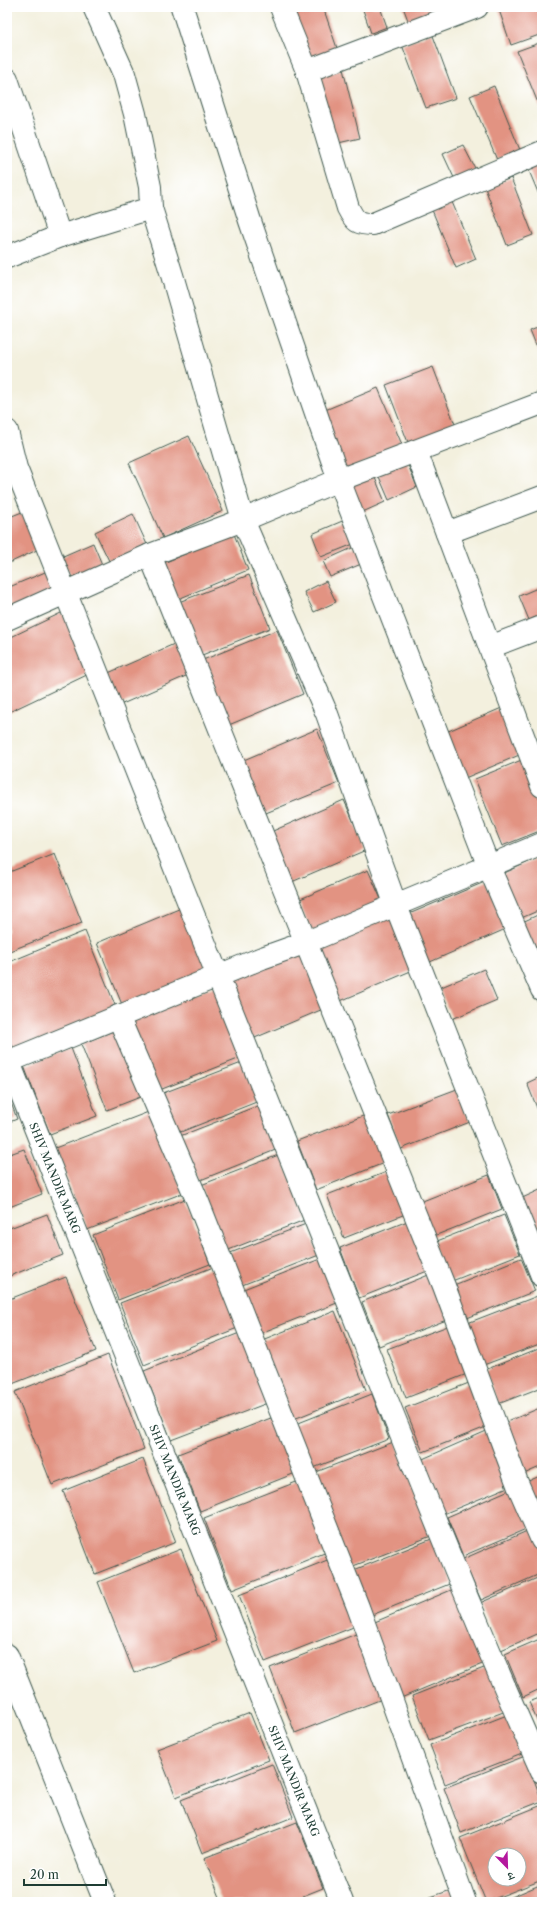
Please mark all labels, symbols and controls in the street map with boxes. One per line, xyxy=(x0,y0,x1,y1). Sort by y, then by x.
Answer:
street label: SHIV MANDIR MARG xyxy=(26,1120,84,1236)
street label: SHIV MANDIR MARG xyxy=(146,1422,204,1538)
street label: SHIV MANDIR MARG xyxy=(265,1723,323,1839)
north arrow xyxy=(487,1847,527,1887)
scale bar xyxy=(24,1861,106,1887)
text: 20 m xyxy=(30,1867,59,1882)
text: उ xyxy=(504,1868,517,1884)

